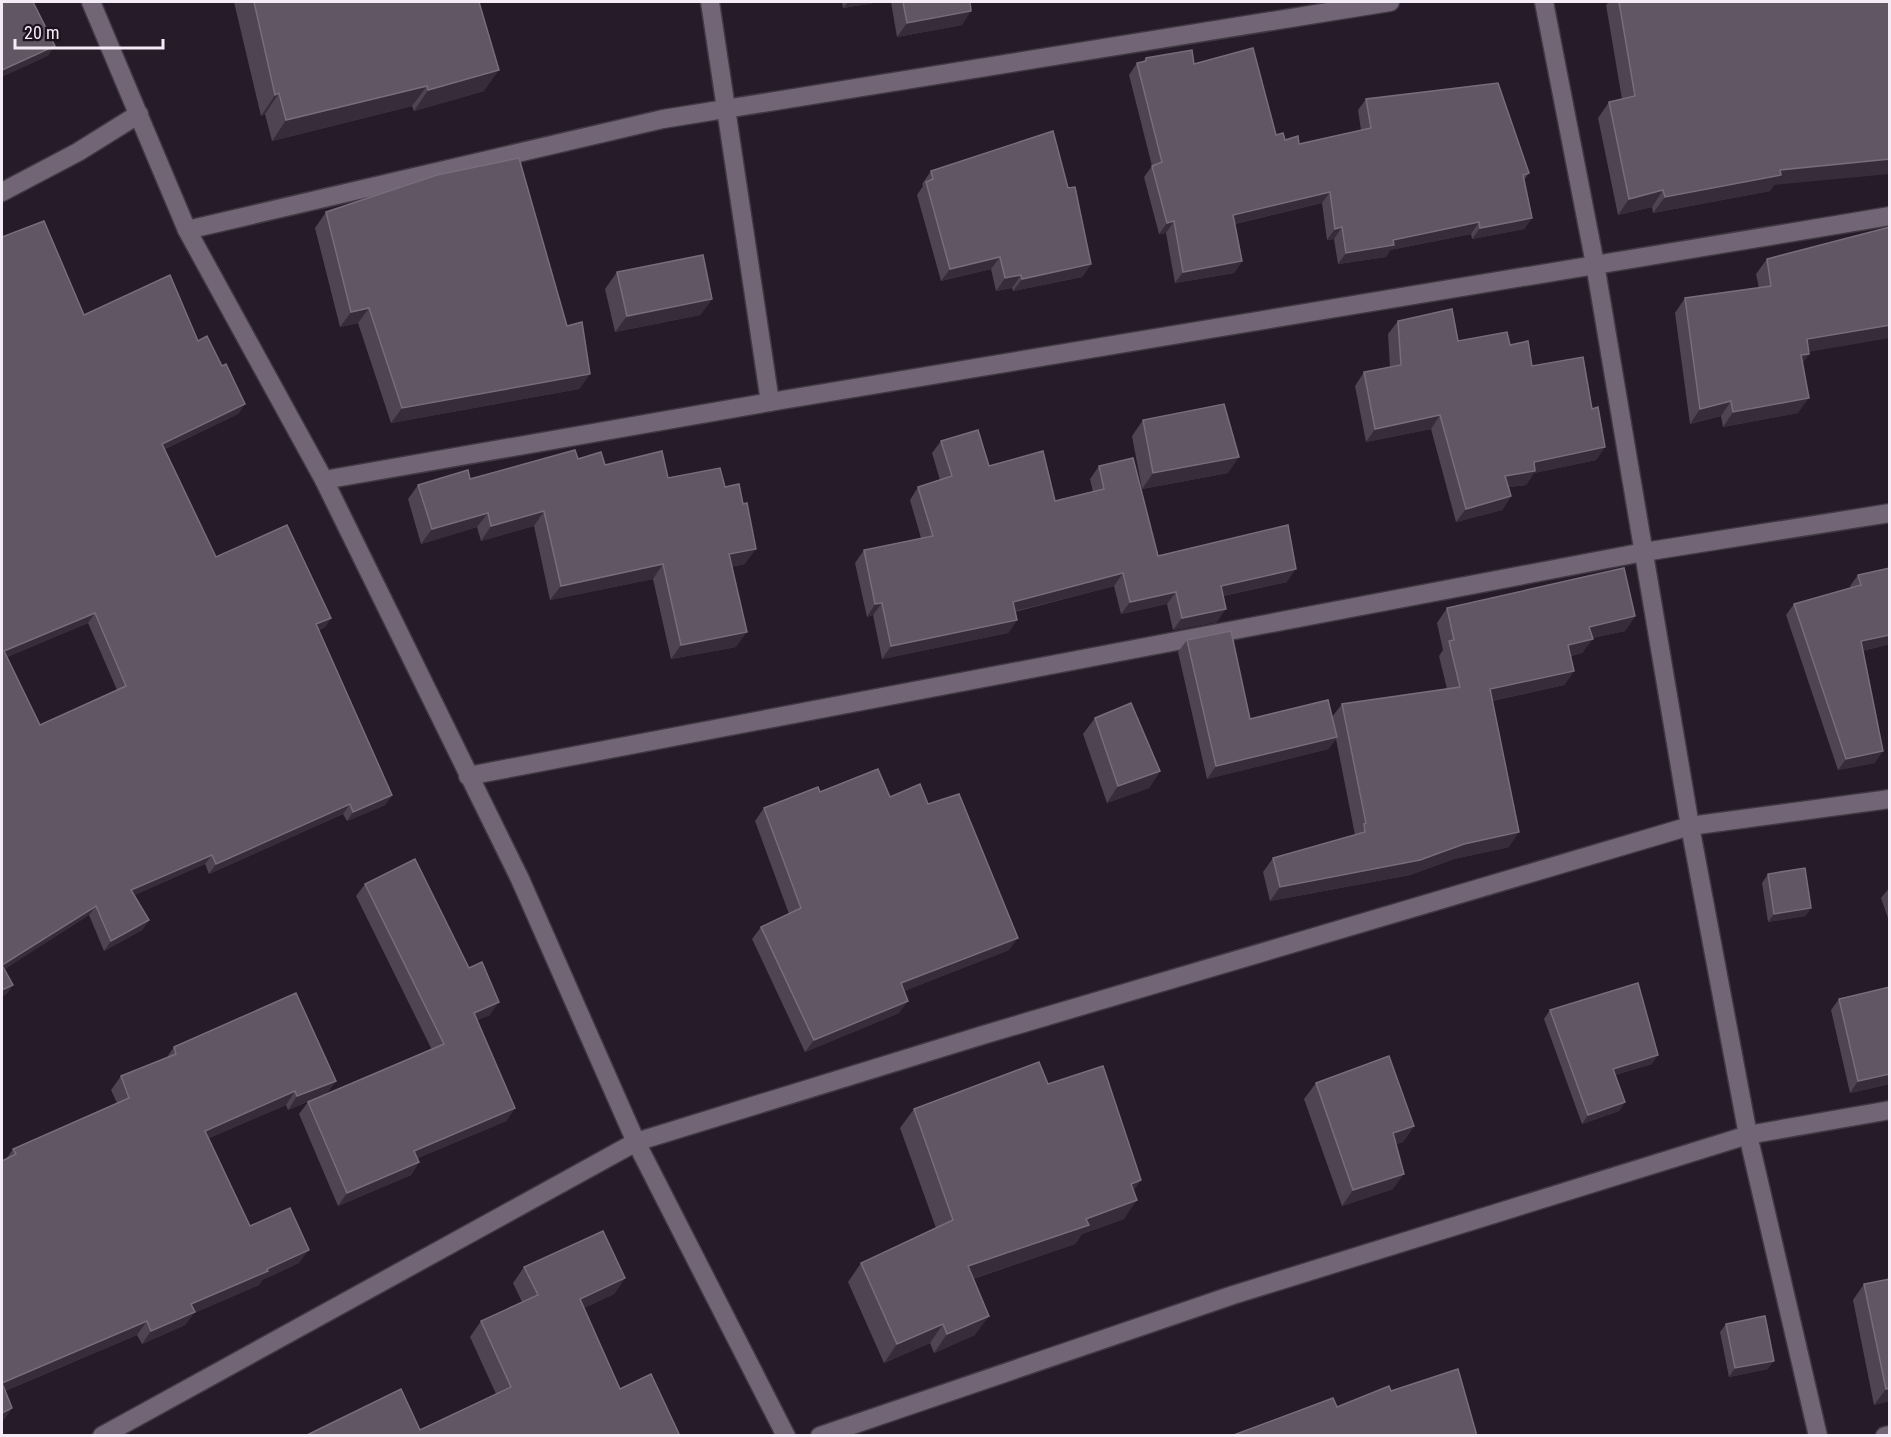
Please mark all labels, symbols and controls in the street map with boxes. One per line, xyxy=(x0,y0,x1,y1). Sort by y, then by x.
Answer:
scale bar xyxy=(15,12,164,50)
text: 20 m xyxy=(24,22,59,43)

